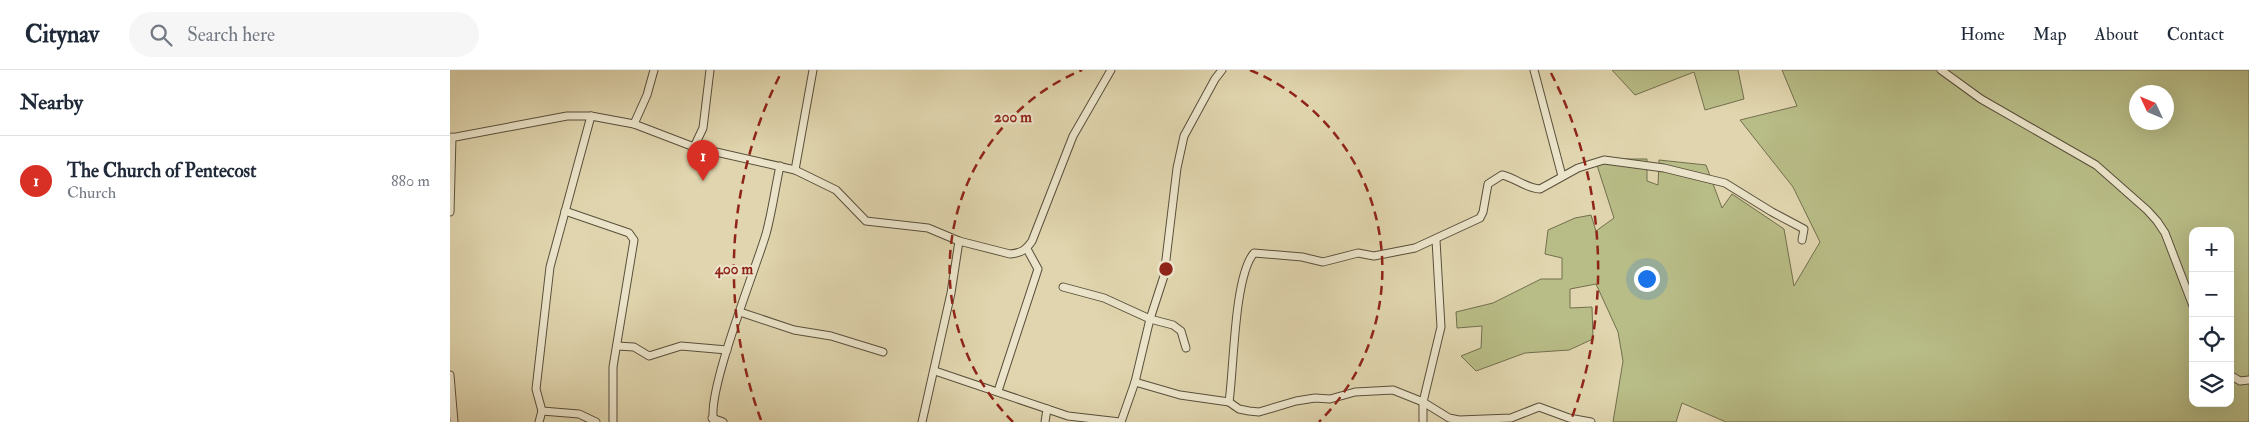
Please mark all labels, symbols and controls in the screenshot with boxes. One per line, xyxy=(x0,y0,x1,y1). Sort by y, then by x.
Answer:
search box xyxy=(129,12,479,57)
text: Citynav xyxy=(25,19,99,50)
icon: search xyxy=(147,21,175,49)
text: Search here xyxy=(187,23,275,47)
text: Home xyxy=(1960,23,2005,46)
text: Map xyxy=(2033,23,2067,46)
text: About xyxy=(2095,23,2139,46)
text: Contact xyxy=(2167,23,2224,46)
north arrow xyxy=(2129,85,2174,130)
text: Nearby xyxy=(20,89,83,116)
text: 200 m xyxy=(994,108,1032,127)
pin: 1 xyxy=(687,140,719,181)
text: The Church of Pentecost xyxy=(67,159,256,183)
text: 1 xyxy=(33,171,39,191)
text: 880 m xyxy=(391,171,430,191)
text: Church xyxy=(67,183,116,203)
map controls xyxy=(2189,227,2234,407)
button: + xyxy=(2189,227,2234,272)
text: 400 m xyxy=(714,260,753,279)
centre of rings xyxy=(1157,260,1175,278)
your location xyxy=(1634,266,1660,292)
button: − xyxy=(2189,272,2234,317)
button: locate xyxy=(2189,317,2234,362)
button: layers xyxy=(2189,362,2234,407)

